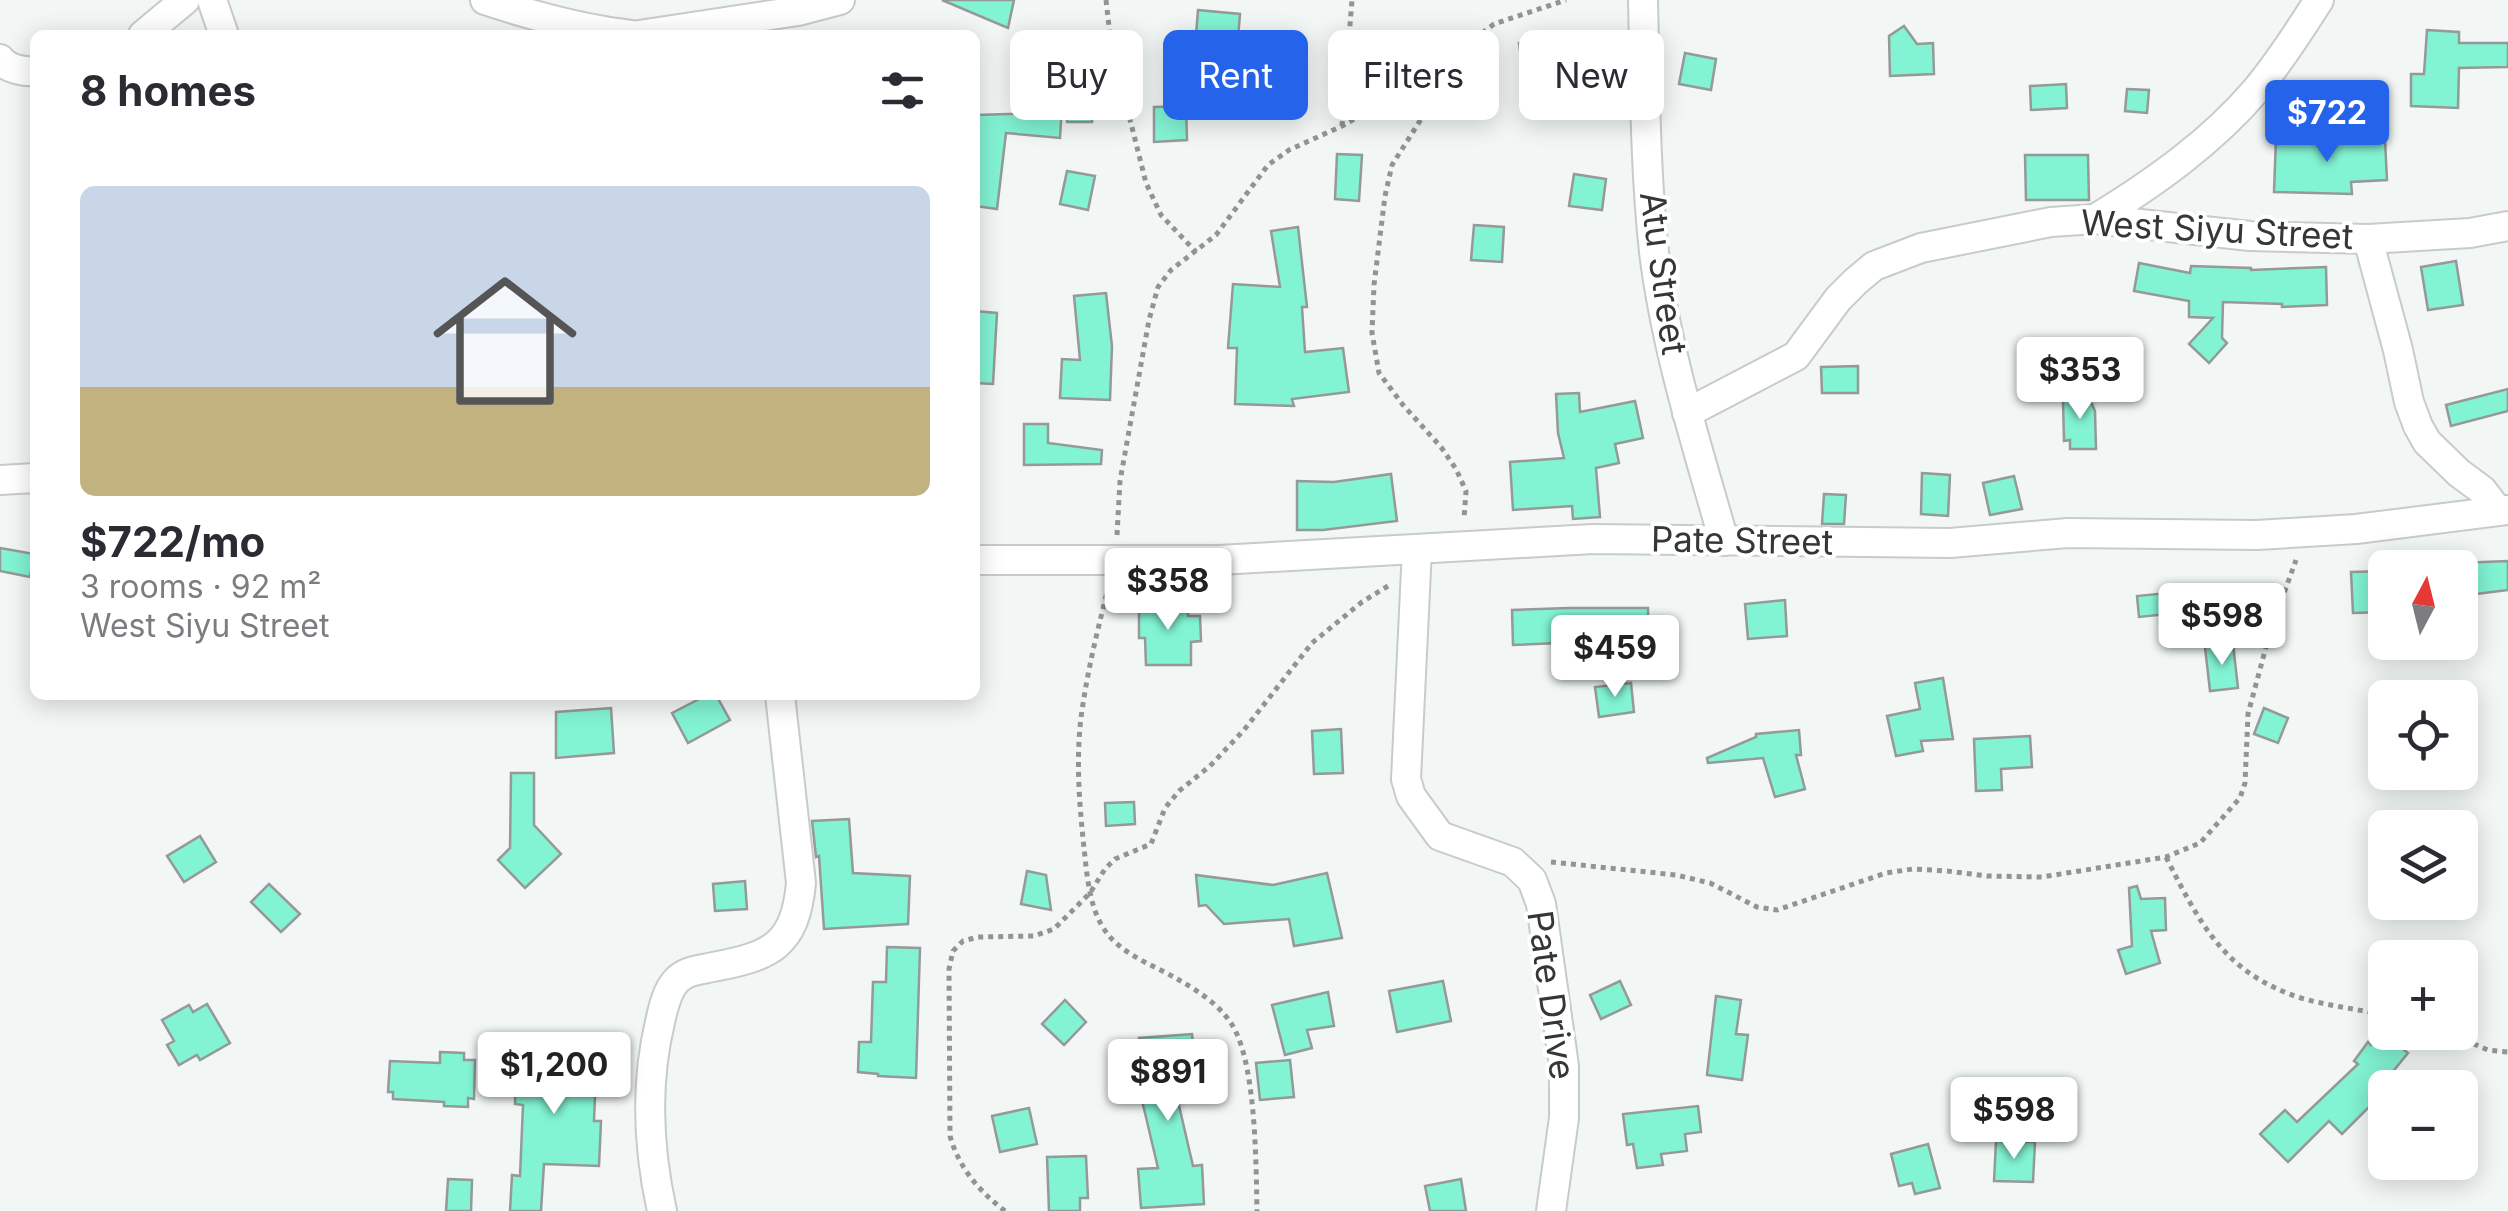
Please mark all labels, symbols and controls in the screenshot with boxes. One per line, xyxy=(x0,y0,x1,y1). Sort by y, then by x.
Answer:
chip: Buy xyxy=(1010,30,1143,120)
chip: Rent xyxy=(1163,30,1308,120)
chip: Filters xyxy=(1328,30,1499,120)
chip: New xyxy=(1519,30,1664,120)
icon: filters xyxy=(875,63,930,118)
text: 8 homes xyxy=(80,65,256,116)
pin: $722 xyxy=(2268,80,2386,165)
text: $722 xyxy=(2287,93,2367,132)
street label: Atu Street xyxy=(1632,189,1696,357)
street label: West Siyu Street xyxy=(2080,201,2354,257)
icon: home xyxy=(415,251,595,431)
pin: $353 xyxy=(2021,337,2139,422)
text: $353 xyxy=(2039,350,2121,389)
text: $722/mo xyxy=(80,516,265,567)
street label: Pate Street xyxy=(1651,517,1833,563)
pin: $358 xyxy=(1109,548,1227,633)
north arrow xyxy=(2368,550,2478,660)
map controls xyxy=(2368,550,2478,1180)
text: $358 xyxy=(1127,561,1209,600)
text: 3 rooms · 92 m² xyxy=(80,567,321,606)
pin: $598 xyxy=(2163,583,2281,668)
text: $598 xyxy=(2180,596,2264,635)
text: West Siyu Street xyxy=(80,606,329,645)
pin: $459 xyxy=(1556,615,1674,700)
text: $459 xyxy=(1573,628,1657,667)
button: locate xyxy=(2368,680,2478,790)
button: layers xyxy=(2368,810,2478,920)
street label: Pate Drive xyxy=(1519,908,1585,1082)
button: + xyxy=(2368,940,2478,1050)
pin: $1,200 xyxy=(473,1032,635,1117)
pin: $891 xyxy=(1109,1039,1227,1124)
text: $1,200 xyxy=(500,1045,608,1084)
text: $891 xyxy=(1130,1052,1206,1091)
button: − xyxy=(2368,1070,2478,1180)
pin: $598 xyxy=(1955,1077,2073,1162)
text: $598 xyxy=(1972,1090,2056,1129)

